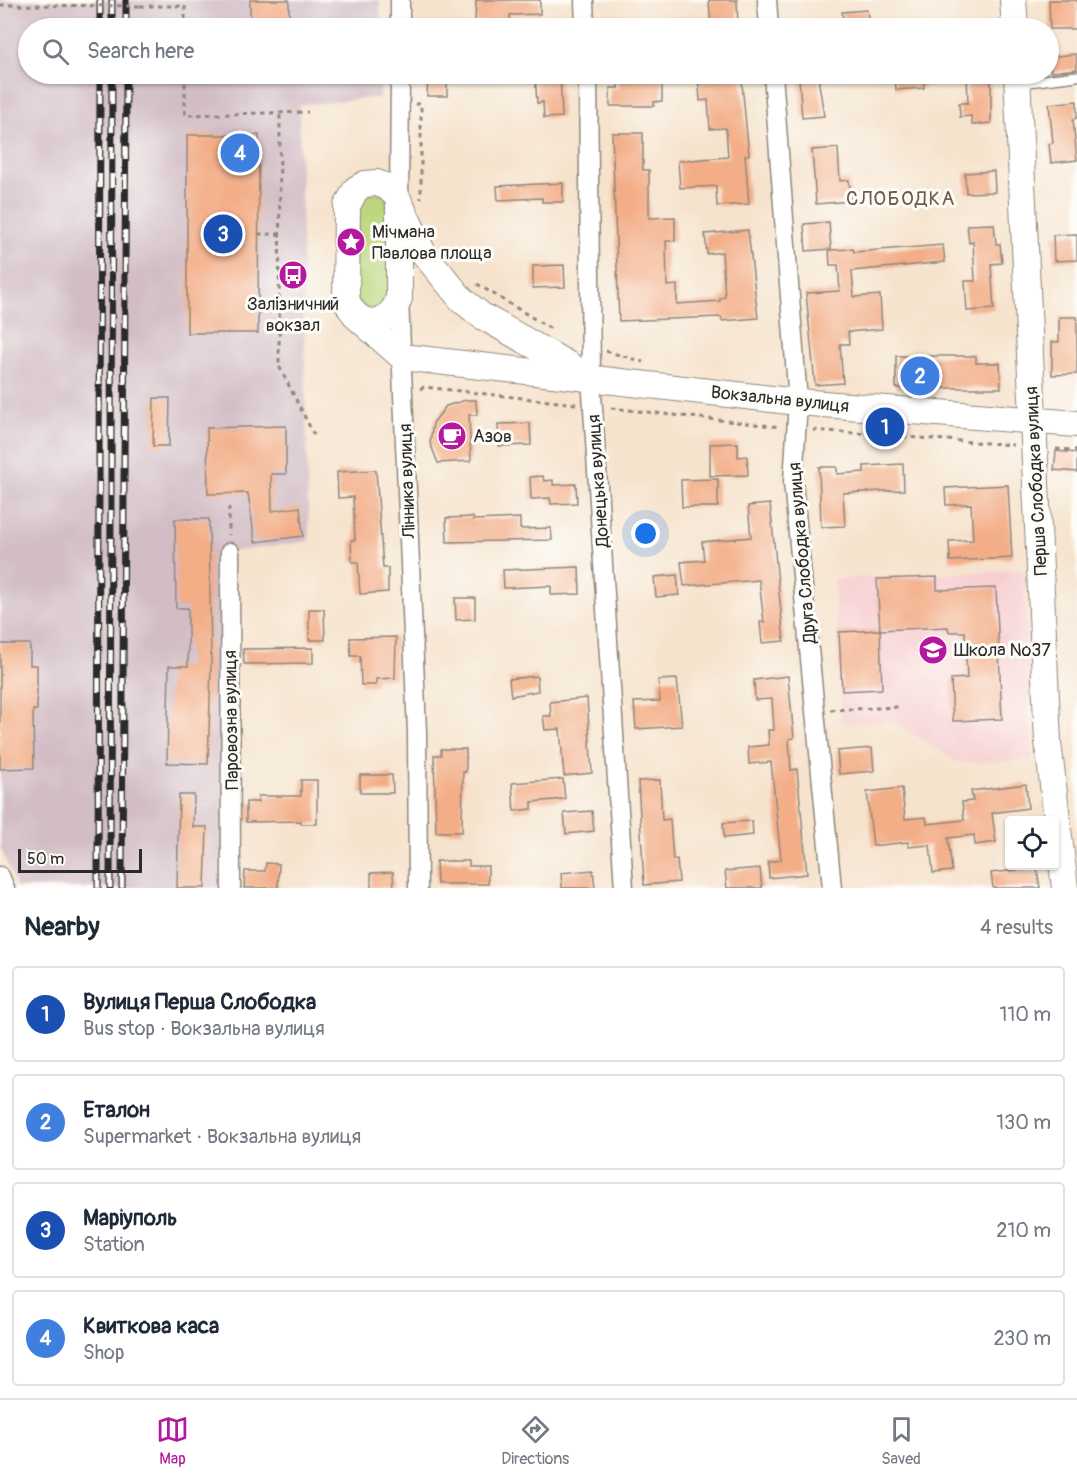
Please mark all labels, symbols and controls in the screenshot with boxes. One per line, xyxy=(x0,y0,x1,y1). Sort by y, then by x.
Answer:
search box xyxy=(18,18,1059,84)
icon: search xyxy=(39,35,72,68)
text: Search here xyxy=(87,37,194,65)
pin: 4 xyxy=(220,130,260,176)
district label: СЛОБОДКА xyxy=(846,186,956,211)
pin: 3 xyxy=(204,212,242,256)
place label: Мічмана Павлова площа xyxy=(372,221,492,265)
place icon: Мічмана Павлова площа xyxy=(335,226,367,258)
bus stop icon: Залізничний вокзал xyxy=(277,259,309,291)
place label: Залізничний вокзал xyxy=(247,293,339,337)
pin: 2 xyxy=(900,354,940,398)
street label: Вокзальна вулиця xyxy=(710,381,850,418)
street label: Перша Слободка вулиця xyxy=(1020,386,1053,576)
pin: 1 xyxy=(866,404,904,450)
street label: Донецька вулиця xyxy=(582,414,615,549)
cafe icon: Азов xyxy=(436,420,468,452)
street label: Лінника вулиця xyxy=(394,423,421,540)
place label: Азов xyxy=(473,425,512,448)
street label: Друга Слободка вулиця xyxy=(783,461,822,645)
your location xyxy=(631,519,660,548)
school or university icon: Школа №37 xyxy=(917,634,949,666)
place label: Школа №37 xyxy=(954,639,1051,662)
street label: Паровозна вулиця xyxy=(219,650,244,790)
map controls xyxy=(1005,816,1059,870)
button: locate xyxy=(1005,816,1059,870)
scale bar xyxy=(18,846,142,874)
text: 50 m xyxy=(27,849,64,869)
text: Nearby xyxy=(24,911,100,943)
text: 4 results xyxy=(980,915,1053,940)
text: Вулиця Перша Слободка xyxy=(83,988,316,1016)
text: 1 xyxy=(42,1002,49,1027)
text: 110 m xyxy=(1000,1002,1051,1027)
text: Bus stop · Вокзальна вулиця xyxy=(83,1016,325,1041)
text: Еталон xyxy=(83,1096,150,1124)
text: 2 xyxy=(40,1110,51,1135)
text: 130 m xyxy=(996,1110,1051,1135)
text: Supermarket · Вокзальна вулиця xyxy=(83,1124,361,1149)
text: Маріуполь xyxy=(83,1204,177,1232)
text: 3 xyxy=(40,1218,51,1243)
text: 210 m xyxy=(996,1218,1051,1243)
text: Station xyxy=(83,1232,145,1257)
text: Квиткова каса xyxy=(83,1312,219,1340)
text: 4 xyxy=(40,1326,51,1351)
text: 230 m xyxy=(994,1326,1051,1351)
text: Shop xyxy=(83,1340,124,1365)
tab: Map xyxy=(156,1413,189,1469)
tab: Directions xyxy=(501,1413,569,1469)
tab: Saved xyxy=(881,1413,921,1469)

